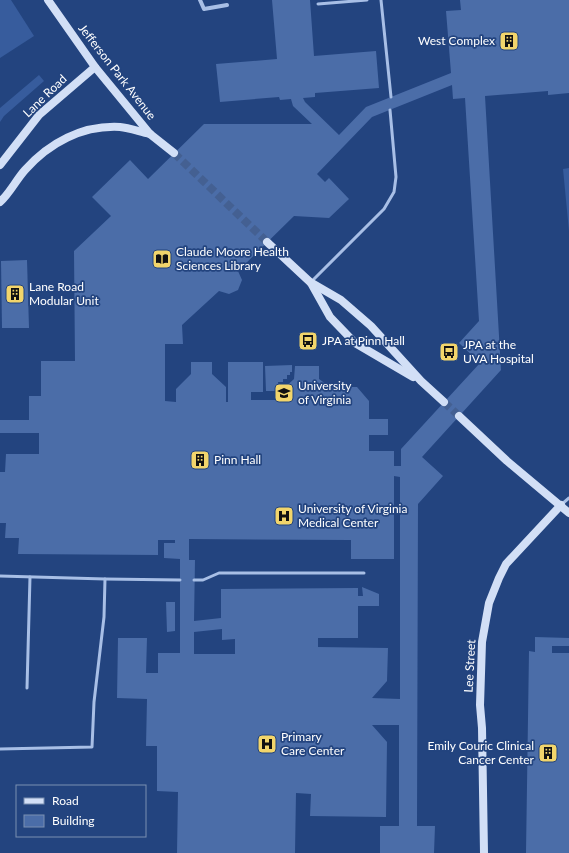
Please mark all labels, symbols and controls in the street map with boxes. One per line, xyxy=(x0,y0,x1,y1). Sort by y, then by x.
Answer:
street label: Jefferson Park Avenue xyxy=(75,21,159,122)
building icon: West Complex xyxy=(498,30,520,52)
place label: West Complex xyxy=(418,33,495,48)
street label: Lane Road xyxy=(20,71,70,120)
place label: Claude Moore Health Sciences Library xyxy=(176,244,289,273)
library icon: Claude Moore Health Sciences Library xyxy=(151,248,173,270)
place label: Lane Road Modular Unit xyxy=(29,279,99,308)
building icon: Lane Road Modular Unit xyxy=(4,283,26,305)
bus stop icon: JPA at Pinn Hall xyxy=(297,330,319,352)
place label: JPA at Pinn Hall xyxy=(322,333,405,348)
place label: JPA at the UVA Hospital xyxy=(463,337,534,366)
bus stop icon: JPA at the UVA Hospital xyxy=(438,341,460,363)
place label: University of Virginia xyxy=(298,378,352,407)
school or university icon: University of Virginia xyxy=(273,382,295,404)
building icon: Pinn Hall xyxy=(189,449,211,471)
place label: Pinn Hall xyxy=(214,452,261,467)
place label: University of Virginia Medical Center xyxy=(298,501,407,530)
hospital icon: University of Virginia Medical Center xyxy=(273,505,295,527)
street label: Lee Street xyxy=(461,638,478,693)
place label: Primary Care Center xyxy=(281,729,345,758)
hospital icon: Primary Care Center xyxy=(256,733,278,755)
place label: Emily Couric Clinical Cancer Center xyxy=(427,738,535,767)
building icon: Emily Couric Clinical Cancer Center xyxy=(537,742,559,764)
legend xyxy=(16,785,146,837)
text: Road xyxy=(52,793,79,808)
text: Building xyxy=(52,813,95,828)

